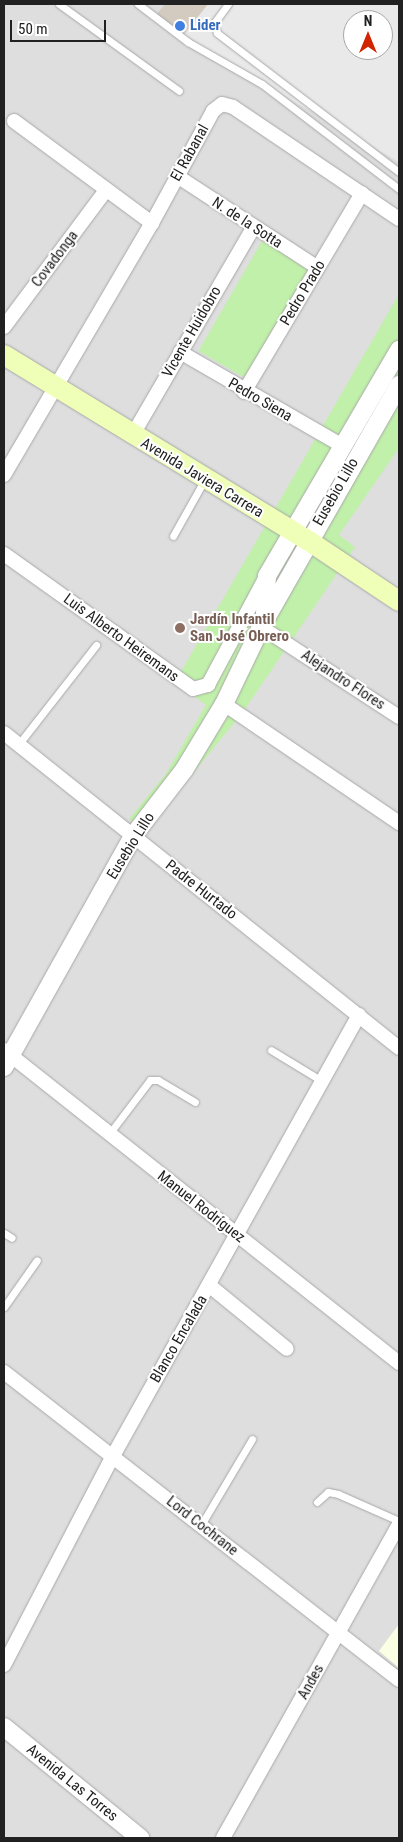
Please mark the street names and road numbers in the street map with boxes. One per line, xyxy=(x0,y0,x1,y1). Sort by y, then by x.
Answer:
street label: El Rabanal xyxy=(167,122,213,184)
street label: N. de la Sotta xyxy=(209,194,285,252)
street label: Covadonga xyxy=(28,227,82,291)
street label: Pedro Prado xyxy=(277,257,329,329)
street label: Vicente Huidobro xyxy=(159,283,225,381)
street label: Pedro Siena xyxy=(225,375,295,425)
street label: Avenida Javiera Carrera xyxy=(137,434,267,522)
street label: Eusebio Lillo xyxy=(309,455,363,529)
street label: Luis Alberto Heiremans xyxy=(60,590,182,686)
street label: Alejandro Flores xyxy=(298,646,388,714)
street label: Eusebio Lillo xyxy=(103,809,159,883)
street label: Padre Hurtado xyxy=(162,856,240,924)
street label: Manuel Rodríguez xyxy=(154,1167,248,1247)
street label: Blanco Encalada xyxy=(147,1292,211,1386)
street label: Lord Cochrane xyxy=(163,1492,241,1560)
street label: Andes xyxy=(294,1661,328,1703)
street label: Avenida Las Torres xyxy=(23,1741,121,1825)

